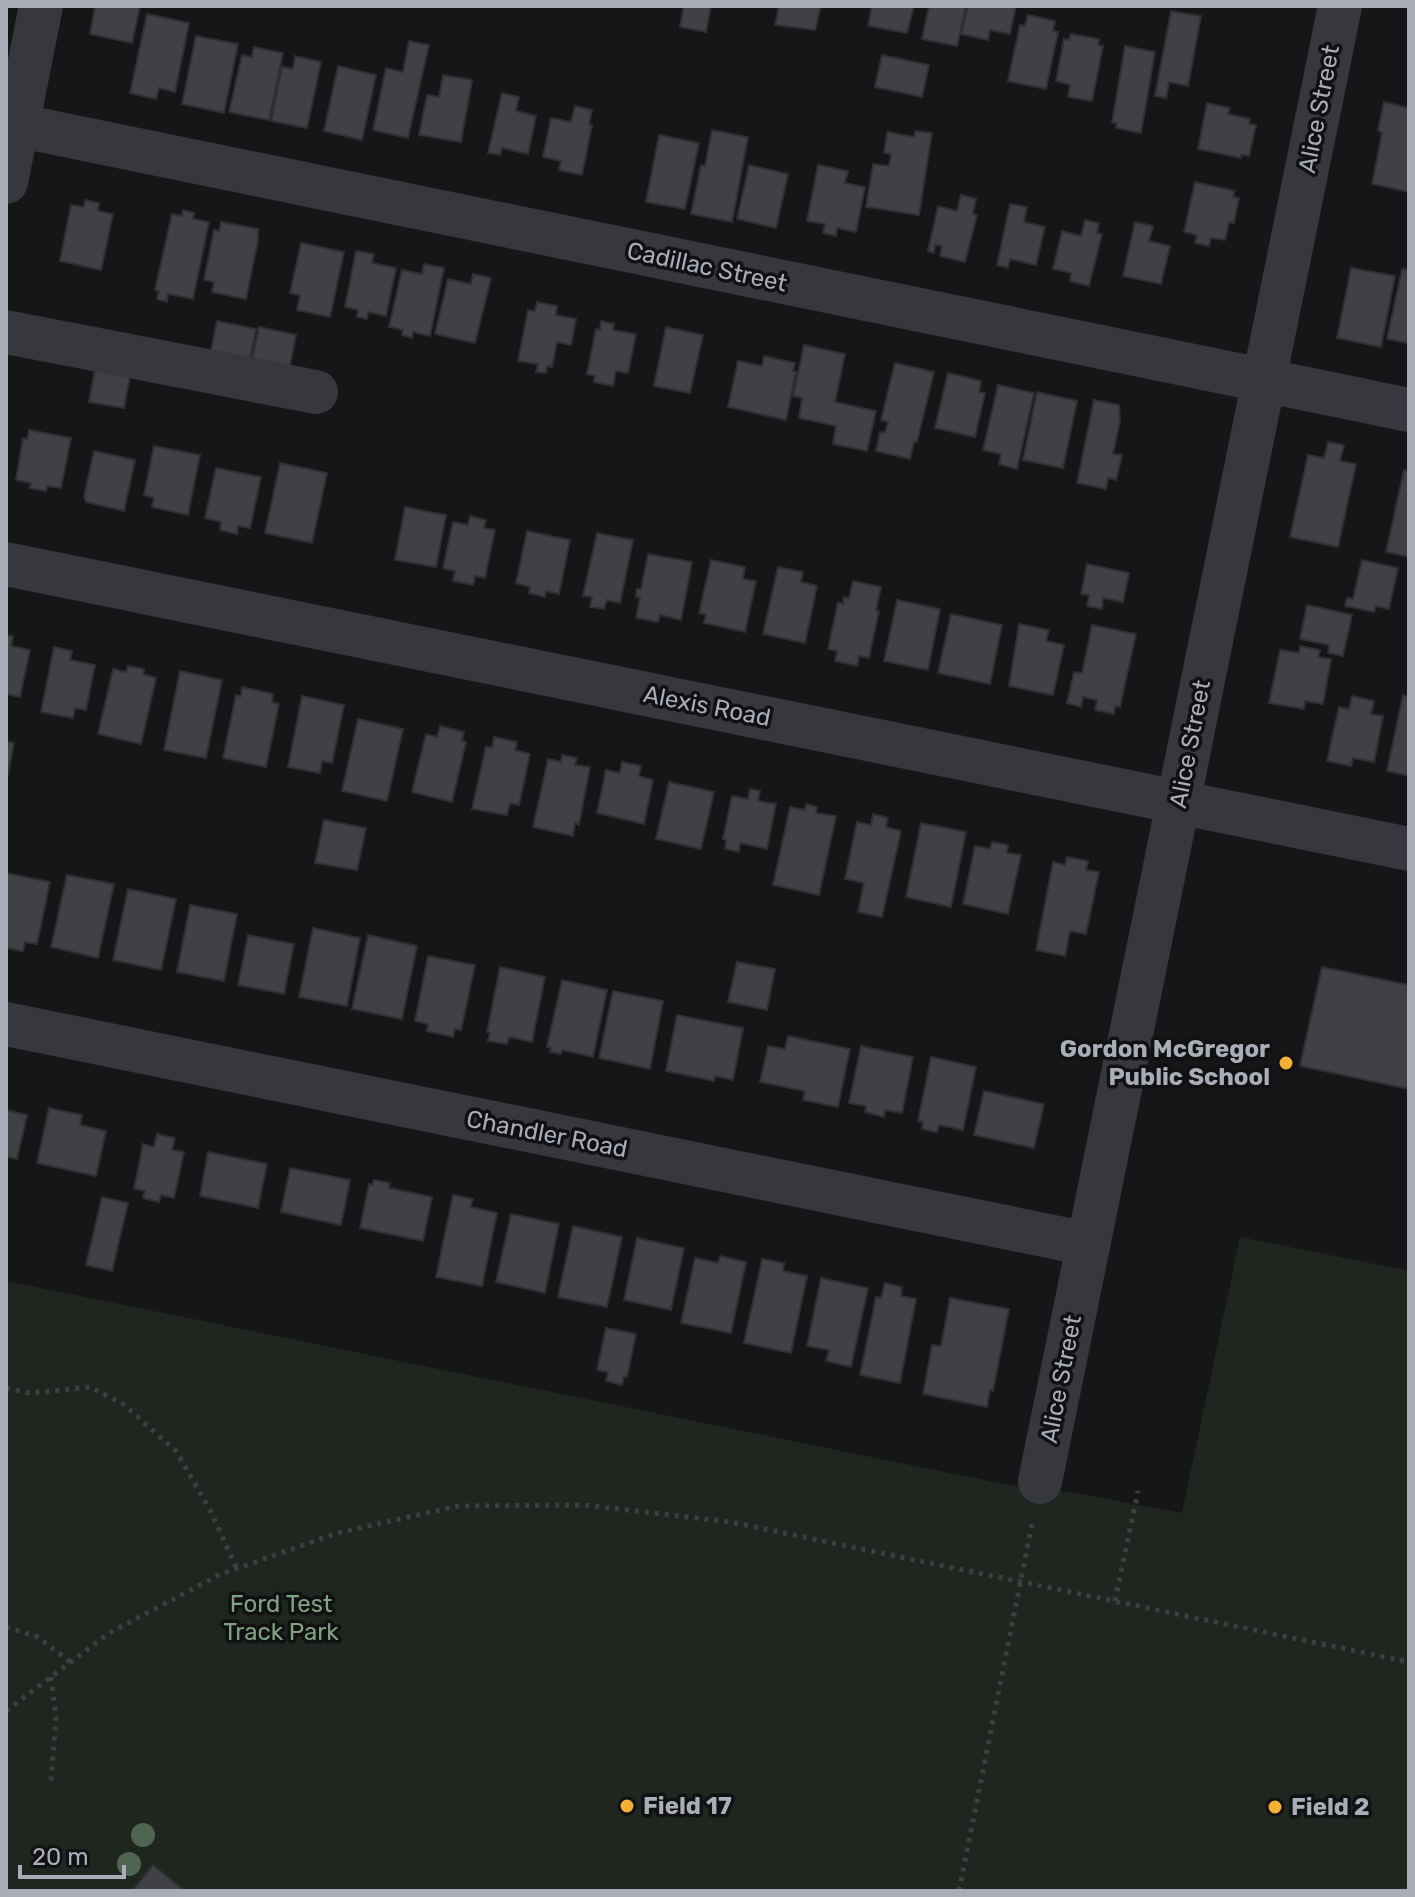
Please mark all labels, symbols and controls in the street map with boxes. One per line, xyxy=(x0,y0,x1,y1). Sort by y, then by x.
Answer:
street label: Alice Street xyxy=(1293,43,1345,175)
street label: Cadillac Street xyxy=(624,236,790,298)
street label: Alice Street xyxy=(1164,678,1216,810)
street label: Alexis Road xyxy=(641,680,773,732)
place label: Gordon McGregor Public School xyxy=(1060,1035,1270,1091)
marker: Gordon McGregor Public School xyxy=(1277,1054,1295,1072)
street label: Chandler Road xyxy=(464,1105,630,1163)
street label: Alice Street xyxy=(1035,1313,1087,1445)
park label: Ford Test Track Park xyxy=(223,1590,339,1646)
place label: Field 17 xyxy=(643,1792,732,1820)
place label: Field 2 xyxy=(1291,1793,1370,1821)
marker: Field 17 xyxy=(618,1797,636,1815)
marker: Field 2 xyxy=(1266,1798,1284,1816)
scale bar xyxy=(20,1829,124,1879)
text: 20 m xyxy=(32,1843,89,1871)

